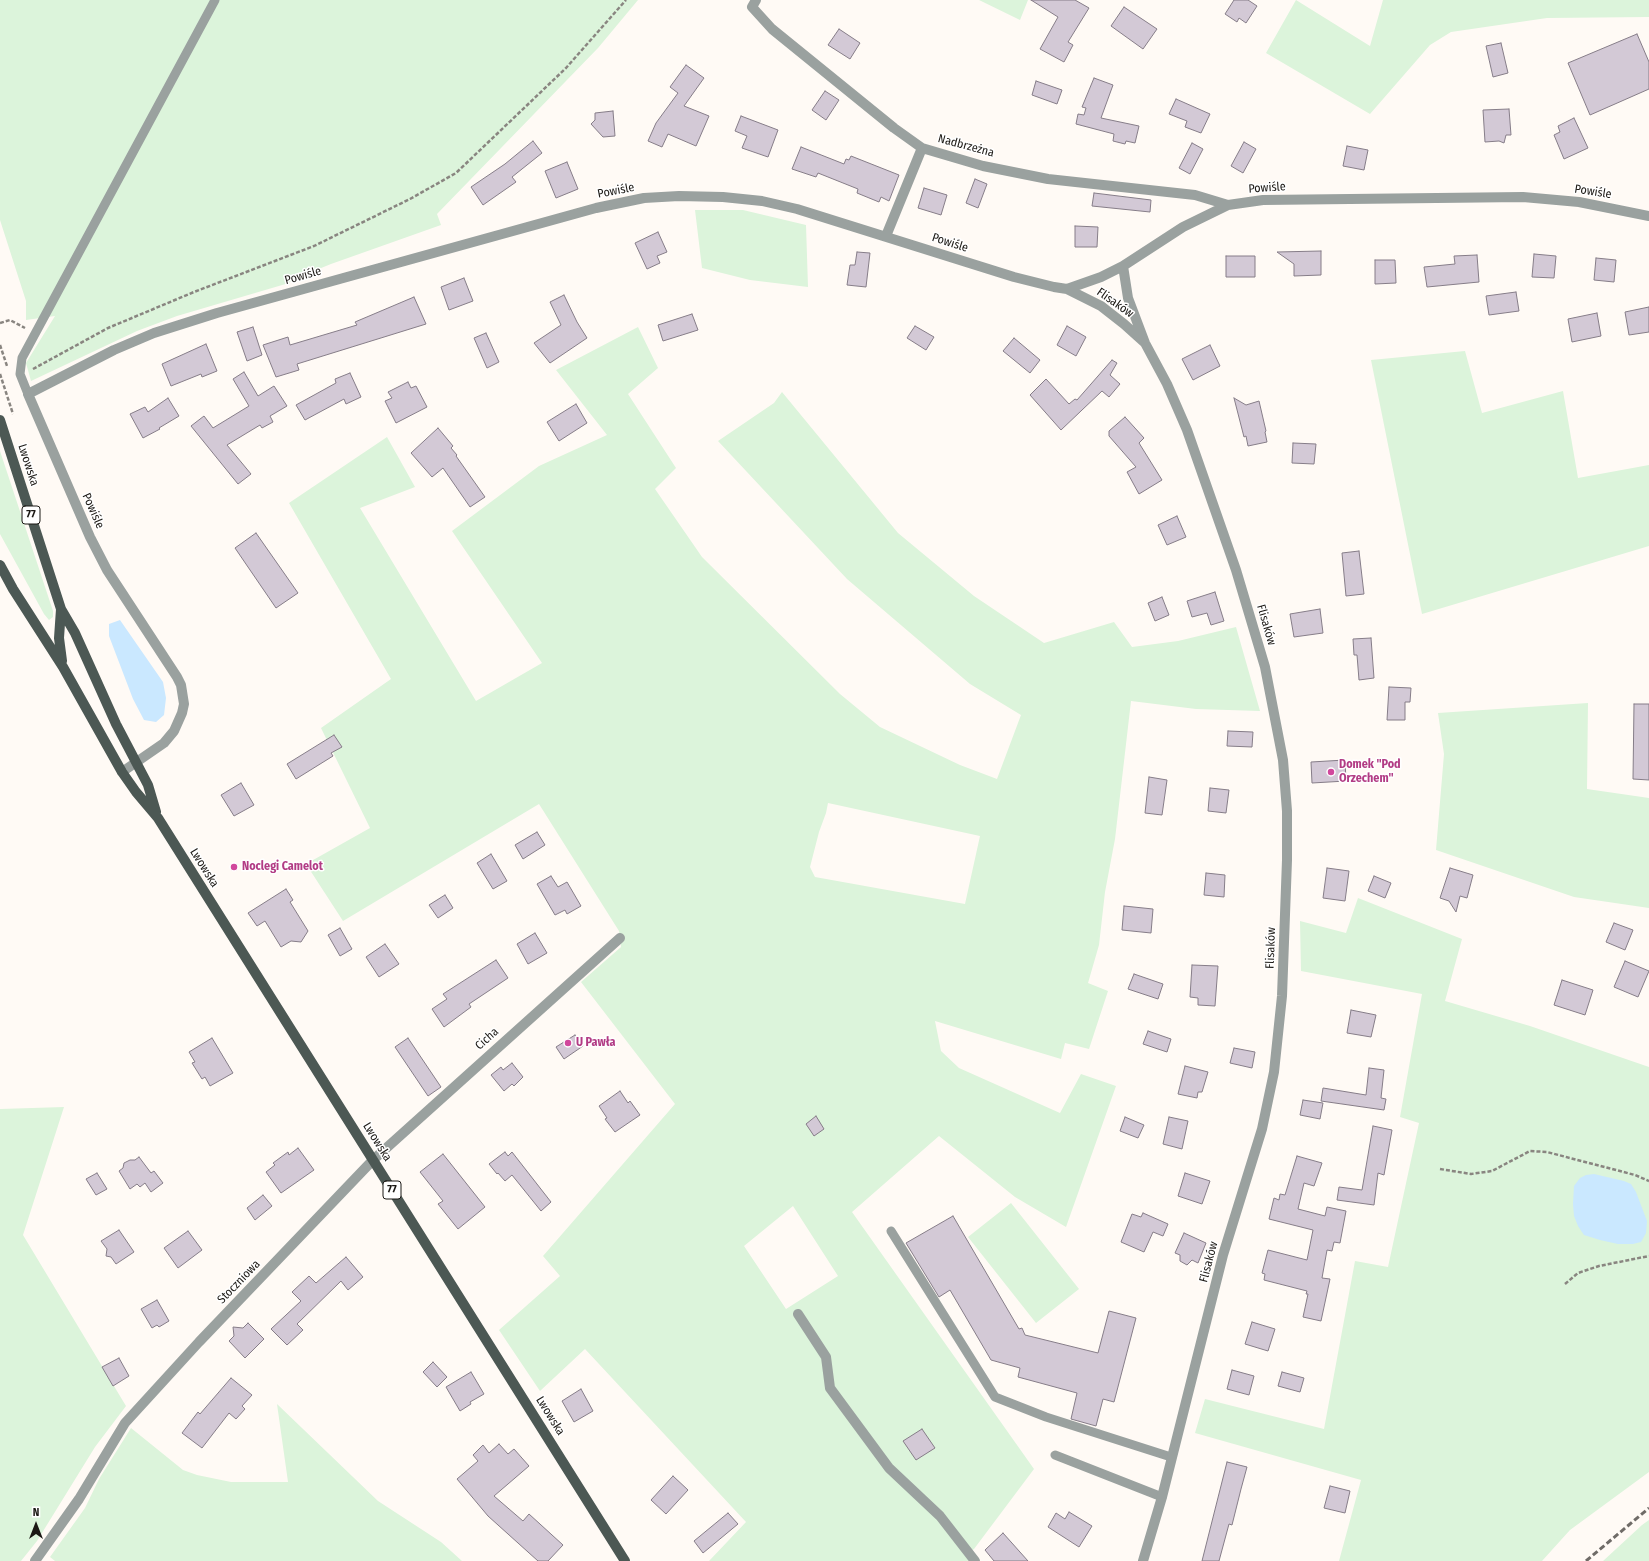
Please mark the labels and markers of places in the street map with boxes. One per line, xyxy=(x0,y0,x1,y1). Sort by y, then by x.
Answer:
place label: Domek "Pod Orzechem" xyxy=(1339,758,1401,786)
marker: Domek "Pod Orzechem" xyxy=(1326,767,1336,777)
place label: Noclegi Camelot xyxy=(242,860,323,874)
marker: Noclegi Camelot xyxy=(229,862,239,872)
place label: U Pawła xyxy=(576,1036,615,1050)
marker: U Pawła xyxy=(563,1038,573,1048)

